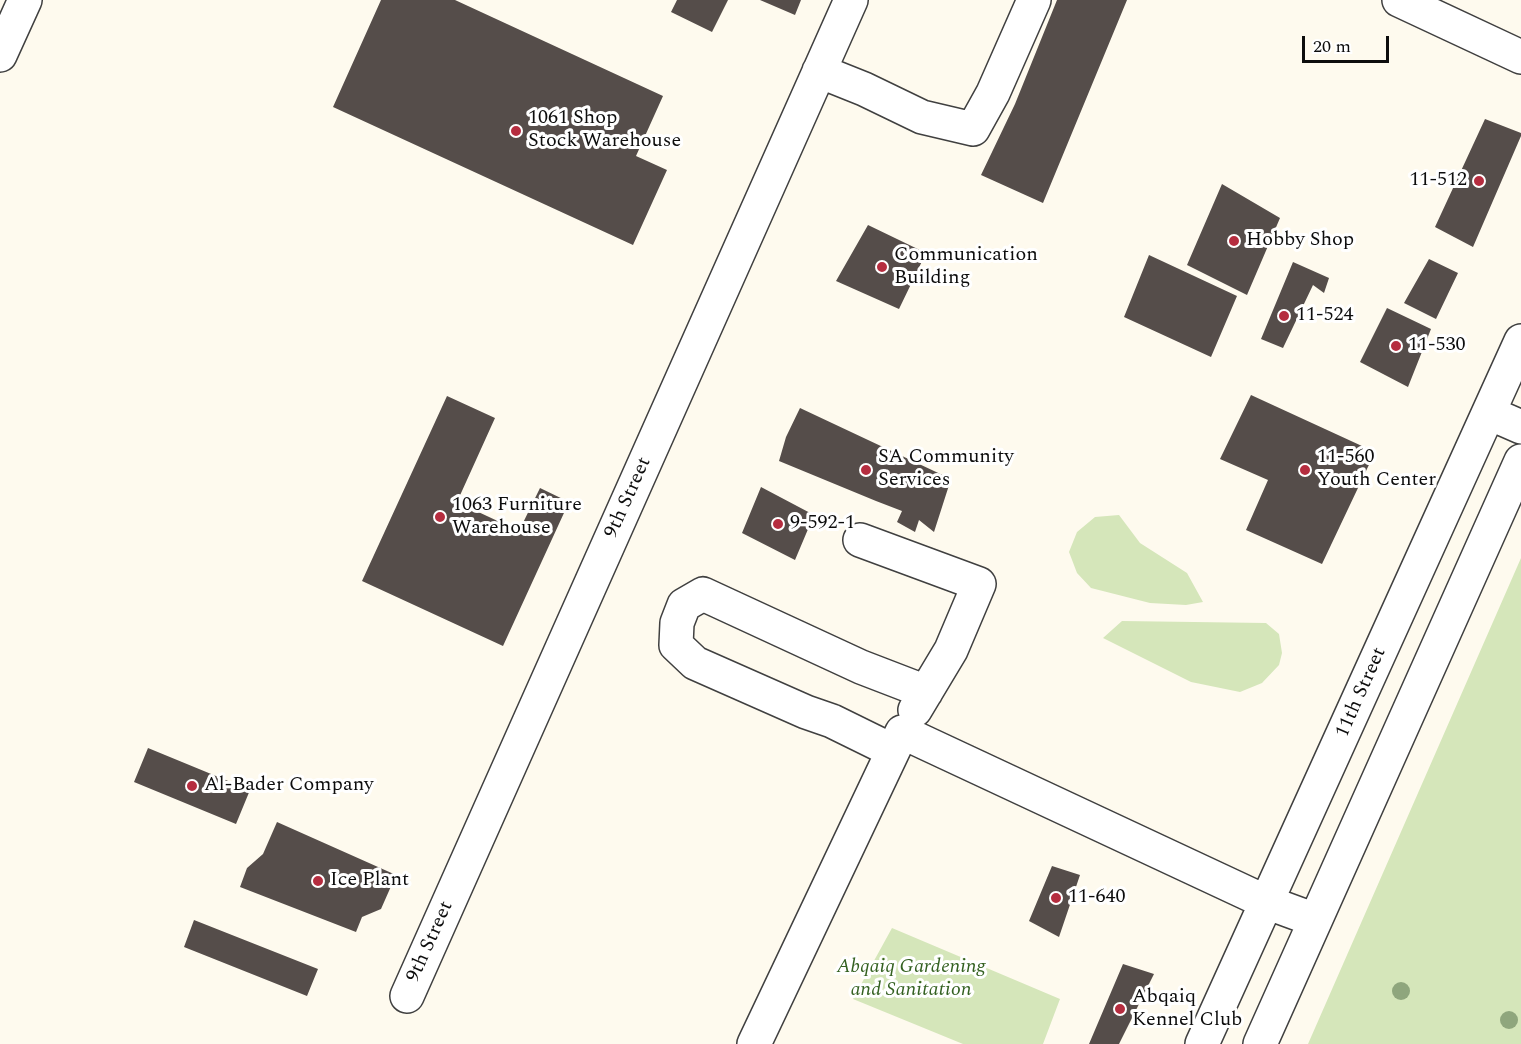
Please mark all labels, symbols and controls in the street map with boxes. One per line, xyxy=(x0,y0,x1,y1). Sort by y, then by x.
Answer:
scale bar xyxy=(1305,24,1392,62)
text: 20 m xyxy=(1313,33,1351,60)
place label: 1061 Shop Stock Warehouse xyxy=(528,107,681,154)
marker: 1061 Shop Stock Warehouse xyxy=(509,124,523,138)
place label: 11-512 xyxy=(1410,169,1467,193)
marker: 11-512 xyxy=(1472,174,1486,188)
place label: Hobby Shop xyxy=(1246,229,1354,253)
marker: Hobby Shop xyxy=(1227,234,1241,248)
place label: Communication Building xyxy=(894,244,1038,291)
marker: Communication Building xyxy=(875,260,889,274)
place label: 11-524 xyxy=(1296,304,1353,328)
marker: 11-524 xyxy=(1277,309,1291,323)
place label: 11-530 xyxy=(1408,334,1465,358)
marker: 11-530 xyxy=(1389,339,1403,353)
place label: SA Community Services xyxy=(878,446,1014,493)
place label: 11-560 Youth Center xyxy=(1317,446,1436,493)
street label: 9th Street xyxy=(601,454,657,542)
marker: SA Community Services xyxy=(859,463,873,477)
marker: 11-560 Youth Center xyxy=(1298,463,1312,477)
place label: 1063 Furniture Warehouse xyxy=(452,494,582,541)
marker: 1063 Furniture Warehouse xyxy=(433,510,447,524)
place label: 9-592-1 xyxy=(790,512,855,536)
marker: 9-592-1 xyxy=(771,517,785,531)
street label: 11th Street xyxy=(1331,644,1393,742)
place label: Al-Bader Company xyxy=(204,774,374,798)
marker: Al-Bader Company xyxy=(185,779,199,793)
place label: Ice Plant xyxy=(330,869,409,893)
marker: Ice Plant xyxy=(311,874,325,888)
place label: 11-640 xyxy=(1068,886,1125,910)
marker: 11-640 xyxy=(1049,891,1063,905)
street label: 9th Street xyxy=(403,898,459,986)
park label: Abqaiq Gardening and Sanitation xyxy=(837,956,985,1003)
place label: Abqaiq Kennel Club xyxy=(1132,986,1242,1033)
marker: Abqaiq Kennel Club xyxy=(1113,1002,1127,1016)

